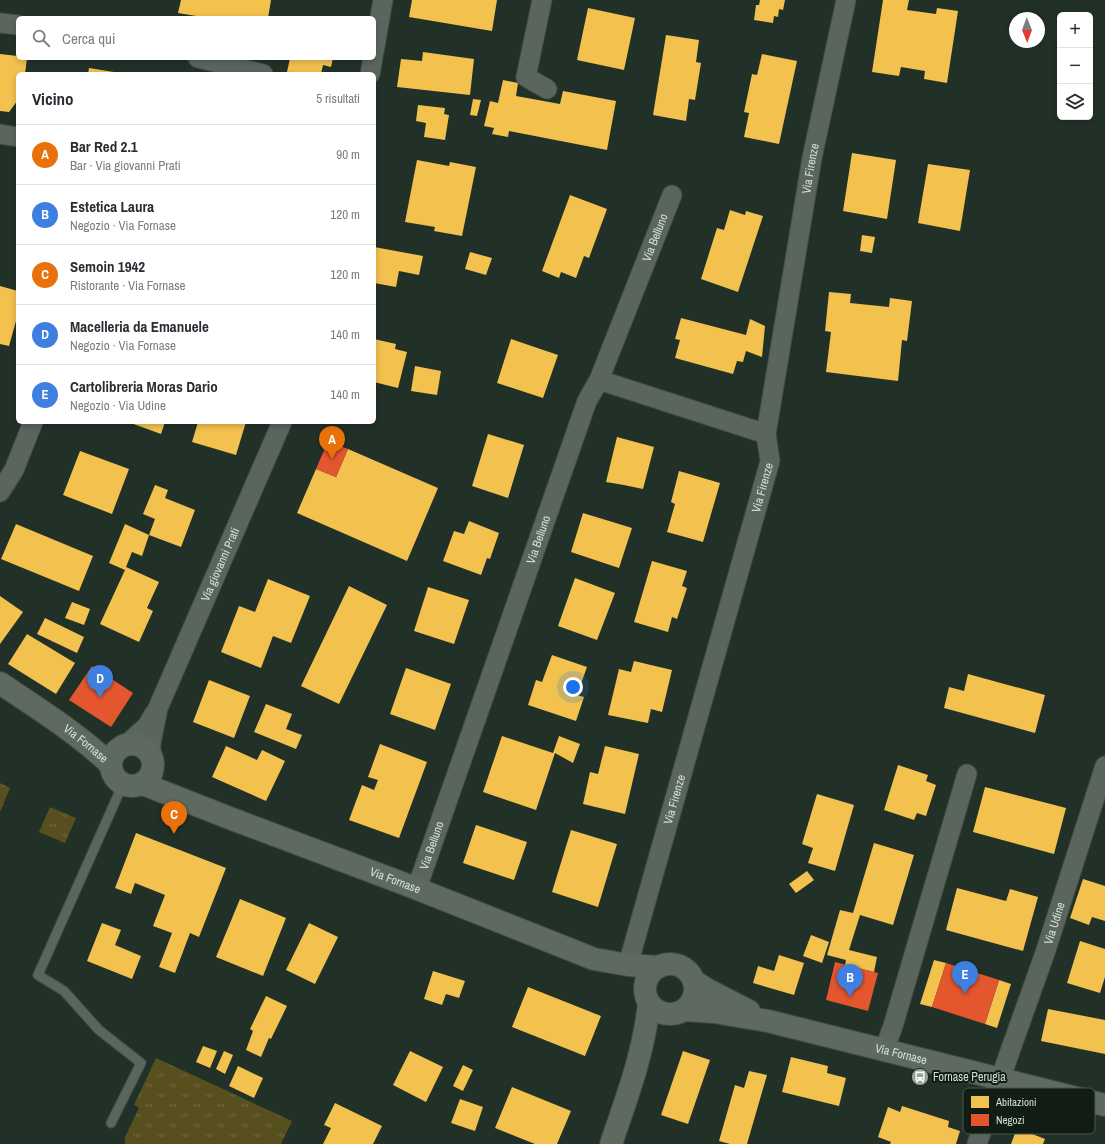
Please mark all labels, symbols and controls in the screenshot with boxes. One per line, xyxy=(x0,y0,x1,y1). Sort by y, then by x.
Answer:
north arrow xyxy=(1009,12,1045,48)
map controls xyxy=(1057,12,1093,120)
button: + xyxy=(1057,12,1093,48)
search box xyxy=(16,16,376,60)
icon: search xyxy=(30,27,52,49)
text: Cerca qui xyxy=(62,28,115,49)
button: − xyxy=(1057,48,1093,84)
button: layers xyxy=(1057,84,1093,120)
text: Vicino xyxy=(32,87,74,110)
text: 5 risultati xyxy=(316,90,360,107)
text: Bar Red 2.1 xyxy=(70,136,138,157)
street label: Via Firenze xyxy=(798,142,823,195)
text: A xyxy=(41,146,49,163)
text: 90 m xyxy=(336,146,360,163)
text: Bar · Via giovanni Prati xyxy=(70,157,181,174)
text: Estetica Laura xyxy=(70,196,154,217)
text: B xyxy=(41,206,49,223)
text: 120 m xyxy=(330,206,360,223)
street label: Via Belluno xyxy=(638,211,672,264)
text: Negozio · Via Fornase xyxy=(70,217,176,234)
text: Semoin 1942 xyxy=(70,256,145,277)
text: C xyxy=(41,266,49,283)
text: 120 m xyxy=(330,266,360,283)
text: Ristorante · Via Fornase xyxy=(70,277,185,294)
text: Macelleria da Emanuele xyxy=(70,316,209,337)
text: D xyxy=(41,326,49,343)
text: 140 m xyxy=(330,326,360,343)
text: Negozio · Via Fornase xyxy=(70,337,176,354)
text: Cartolibreria Moras Dario xyxy=(70,376,218,397)
text: E xyxy=(41,386,49,403)
text: 140 m xyxy=(330,386,360,403)
text: Negozio · Via Udine xyxy=(70,397,166,414)
pin: A xyxy=(319,426,345,459)
street label: Via Firenze xyxy=(748,461,777,514)
street label: Via Belluno xyxy=(523,513,554,566)
street label: Via giovanni Prati xyxy=(197,525,243,604)
pin: D xyxy=(87,665,113,698)
your location xyxy=(563,677,583,697)
street label: Via Fornase xyxy=(60,721,111,766)
street label: Via Firenze xyxy=(660,773,689,826)
pin: C xyxy=(161,801,187,834)
street label: Via Belluno xyxy=(416,819,448,872)
street label: Via Fornase xyxy=(368,864,423,897)
street label: Via Udine xyxy=(1040,900,1069,946)
pin: E xyxy=(952,961,978,994)
pin: B xyxy=(837,964,863,997)
street label: Via Fornase xyxy=(873,1040,929,1068)
bus stop icon: Fornase Perugia xyxy=(910,1067,930,1087)
place label: Fornase Perugia xyxy=(933,1069,1006,1085)
legend xyxy=(963,1088,1095,1134)
text: Abitazioni xyxy=(995,1095,1037,1109)
text: Negozi xyxy=(996,1113,1025,1127)

